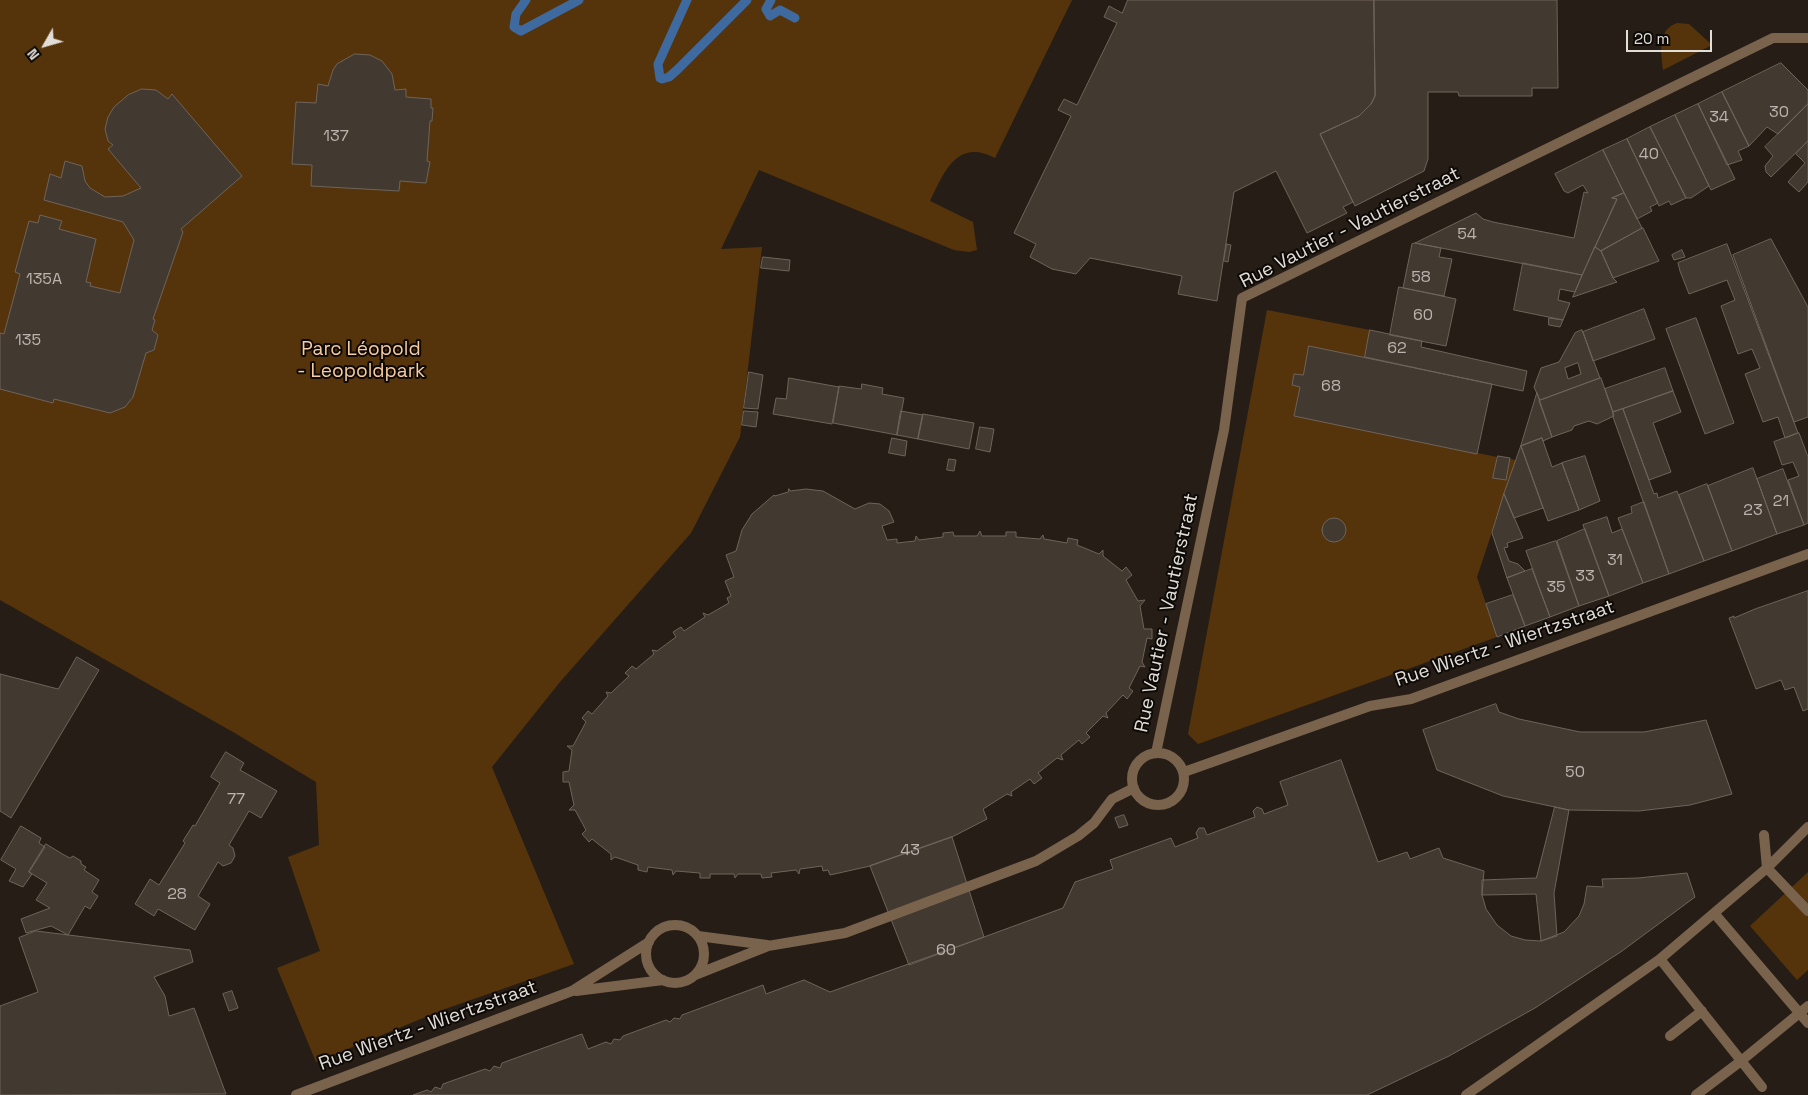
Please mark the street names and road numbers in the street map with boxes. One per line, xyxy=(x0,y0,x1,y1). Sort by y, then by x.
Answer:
street label: Rue Vautier - Vautierstraat xyxy=(1236,163,1464,293)
street label: Rue Vautier - Vautierstraat xyxy=(1131,491,1203,735)
street label: Rue Wiertz - Wiertzstraat xyxy=(1392,596,1618,692)
street label: Rue Wiertz - Wiertzstraat xyxy=(316,976,540,1076)

